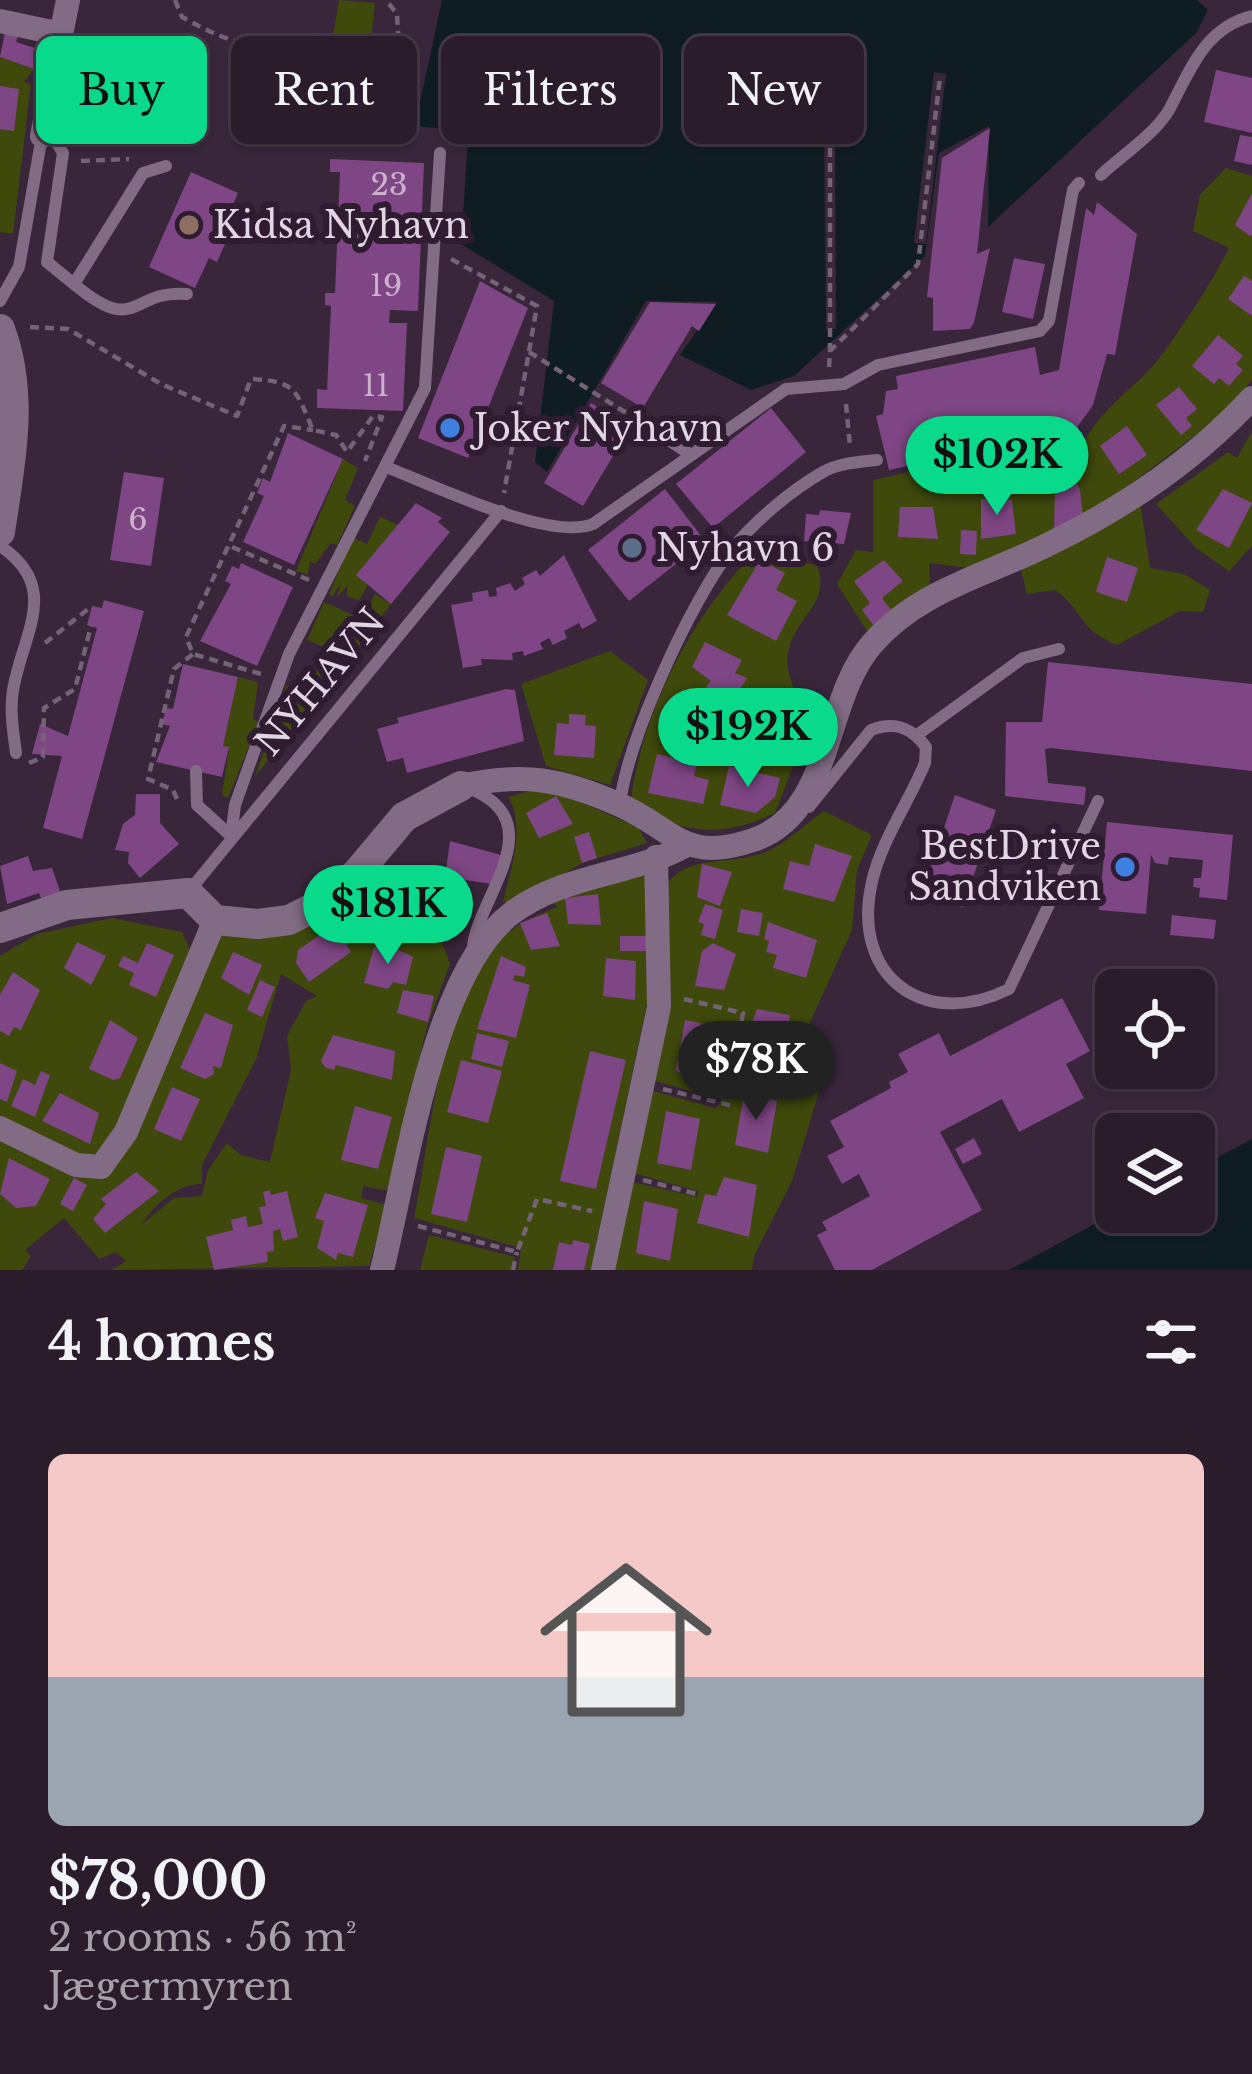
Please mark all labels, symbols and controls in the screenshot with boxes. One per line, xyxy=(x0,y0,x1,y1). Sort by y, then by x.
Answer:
chip: Buy xyxy=(36,36,207,144)
chip: Rent xyxy=(231,36,417,144)
chip: Filters xyxy=(441,36,660,144)
chip: New xyxy=(684,36,864,144)
house number: 23 xyxy=(371,166,407,203)
place label: Kidsa Nyhavn xyxy=(213,203,469,248)
marker: Kidsa Nyhavn xyxy=(176,212,202,238)
house number: 19 xyxy=(370,267,402,304)
house number: 11 xyxy=(363,367,389,404)
place label: Joker Nyhavn xyxy=(470,406,724,451)
marker: Joker Nyhavn xyxy=(437,415,463,441)
pin: $102K xyxy=(913,416,1081,518)
text: $102K xyxy=(932,430,1062,479)
house number: 6 xyxy=(128,501,148,538)
place label: Nyhavn 6 xyxy=(656,526,834,571)
marker: Nyhavn 6 xyxy=(619,535,645,561)
street label: NYHAVN xyxy=(246,599,394,765)
pin: $192K xyxy=(664,688,832,790)
text: $192K xyxy=(685,702,811,751)
place label: BestDrive Sandviken xyxy=(908,824,1101,910)
marker: BestDrive Sandviken xyxy=(1112,854,1138,880)
pin: $181K xyxy=(304,865,472,967)
text: $181K xyxy=(330,879,446,928)
map controls xyxy=(1095,969,1215,1233)
button: locate xyxy=(1095,969,1215,1089)
pin: $78K xyxy=(685,1021,827,1123)
text: $78K xyxy=(705,1035,807,1084)
button: layers xyxy=(1095,1113,1215,1233)
icon: filters xyxy=(1138,1309,1204,1375)
text: 4 homes xyxy=(48,1311,276,1374)
icon: home xyxy=(518,1532,734,1748)
text: $78,000 xyxy=(48,1850,267,1913)
text: 2 rooms · 56 m² xyxy=(48,1913,357,1962)
text: Jægermyren xyxy=(48,1962,293,2011)

